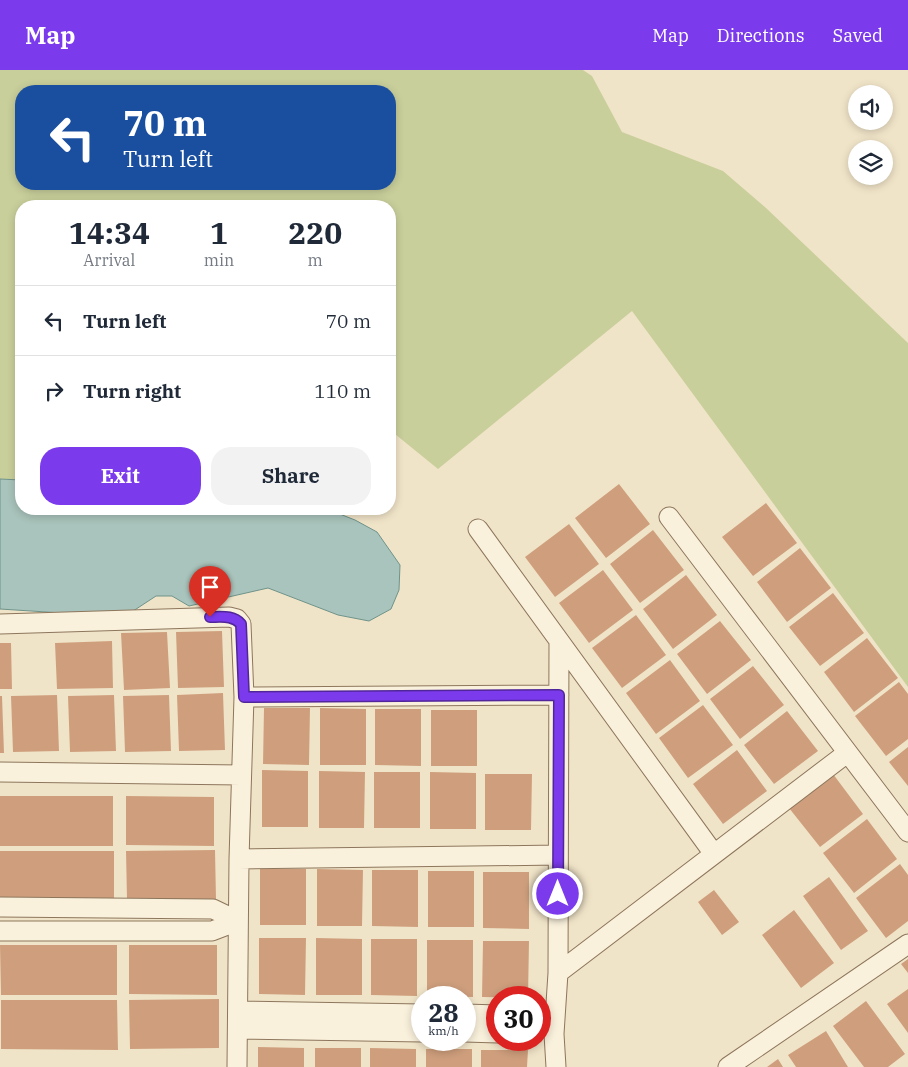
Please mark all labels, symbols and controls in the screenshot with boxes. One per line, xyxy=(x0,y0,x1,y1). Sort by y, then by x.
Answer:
text: Map xyxy=(25,19,75,51)
text: Map xyxy=(652,24,689,47)
text: Directions xyxy=(717,24,805,47)
text: Saved xyxy=(833,24,883,47)
map controls xyxy=(848,85,893,185)
button: sound xyxy=(848,85,893,130)
text: 70 m xyxy=(123,100,207,146)
icon: left xyxy=(40,105,105,170)
button: layers xyxy=(848,140,893,185)
text: Turn left xyxy=(123,144,213,173)
text: 14:34 xyxy=(69,213,150,252)
text: 1 xyxy=(210,213,228,252)
text: 220 xyxy=(288,213,342,252)
text: Arrival xyxy=(83,250,135,270)
text: min xyxy=(204,250,234,270)
text: m xyxy=(308,250,323,270)
icon: left xyxy=(40,307,68,335)
text: Turn left xyxy=(83,309,166,333)
text: 70 m xyxy=(326,309,371,333)
icon: right xyxy=(40,377,68,405)
text: Turn right xyxy=(83,379,181,403)
text: 110 m xyxy=(314,379,371,403)
button: Exit xyxy=(40,447,201,505)
button: Share xyxy=(211,447,371,505)
pin xyxy=(189,566,231,617)
icon: arrive xyxy=(196,573,224,601)
position arrow xyxy=(531,867,583,919)
speed limit sign: 30 xyxy=(486,986,551,1051)
text: 28 xyxy=(428,996,459,1029)
text: km/h xyxy=(428,1023,459,1038)

